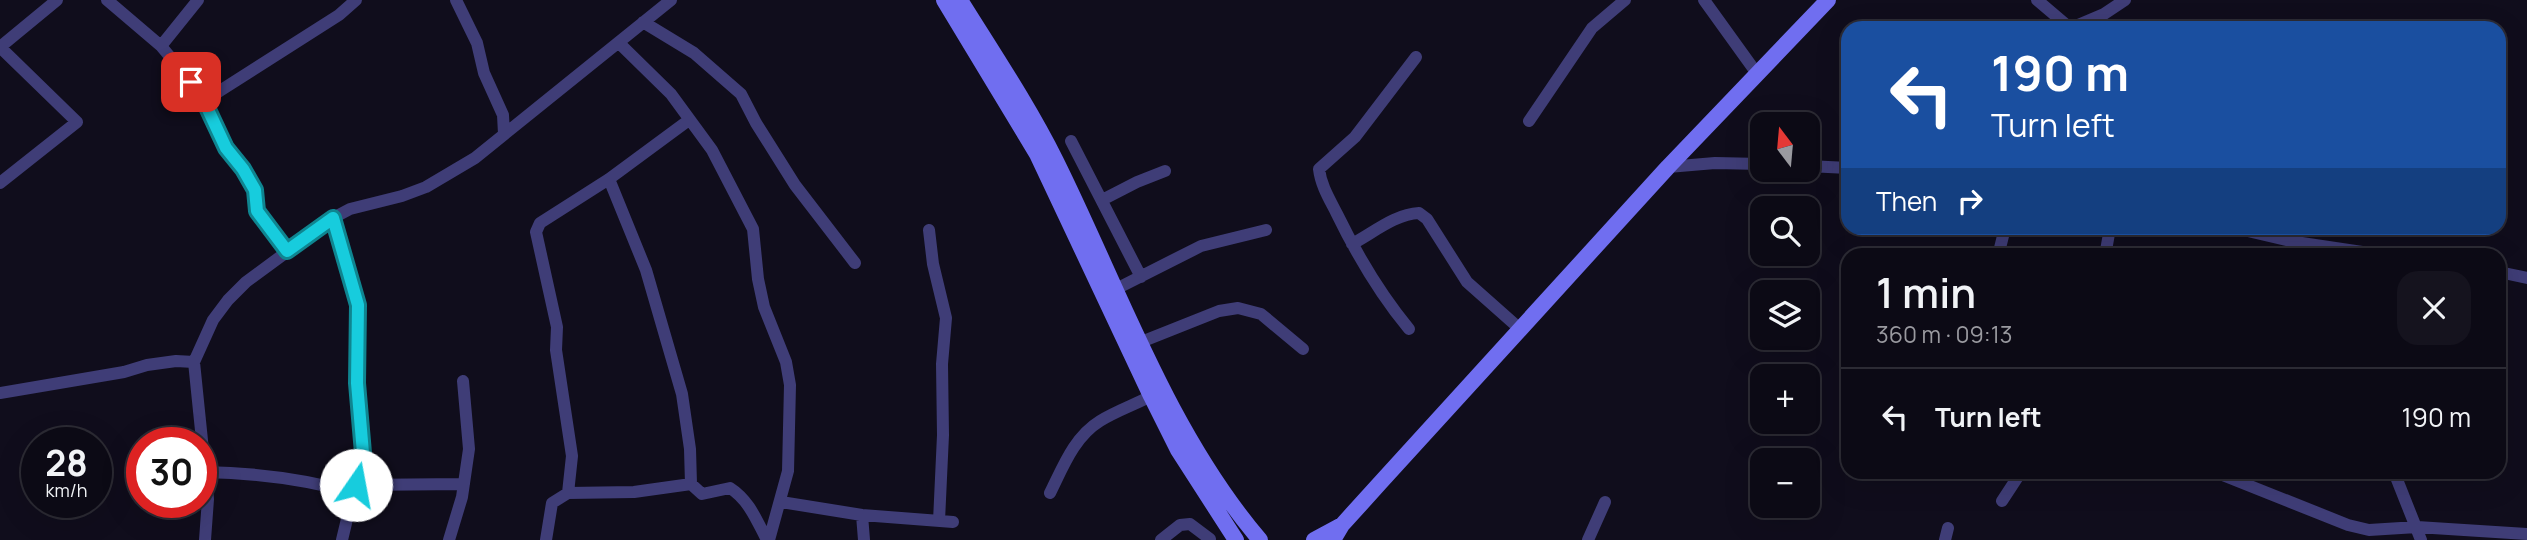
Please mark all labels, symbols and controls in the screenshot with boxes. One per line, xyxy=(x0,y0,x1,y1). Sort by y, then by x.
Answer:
text: 190 m xyxy=(1991,39,2129,106)
icon: left xyxy=(1876,49,1967,140)
pin xyxy=(161,52,221,112)
icon: arrive xyxy=(172,63,210,101)
text: Turn left xyxy=(1991,103,2115,147)
north arrow xyxy=(1750,112,1820,182)
map controls xyxy=(1750,112,1820,518)
icon: right xyxy=(1951,182,1989,220)
text: Then xyxy=(1876,183,1937,219)
button: search xyxy=(1750,196,1820,266)
text: 1 min xyxy=(1876,263,1976,321)
button: close xyxy=(2397,271,2471,345)
button: layers xyxy=(1750,280,1820,350)
text: 360 m · 09:13 xyxy=(1876,318,2012,350)
button: + xyxy=(1750,364,1820,434)
icon: left xyxy=(1876,398,1914,436)
text: Turn left xyxy=(1935,399,2042,435)
text: 190 m xyxy=(2402,399,2471,435)
speed limit sign: 30 xyxy=(126,427,217,518)
text: 28 xyxy=(45,439,88,487)
position arrow xyxy=(319,448,393,522)
button: − xyxy=(1750,448,1820,518)
text: km/h xyxy=(46,478,87,502)

